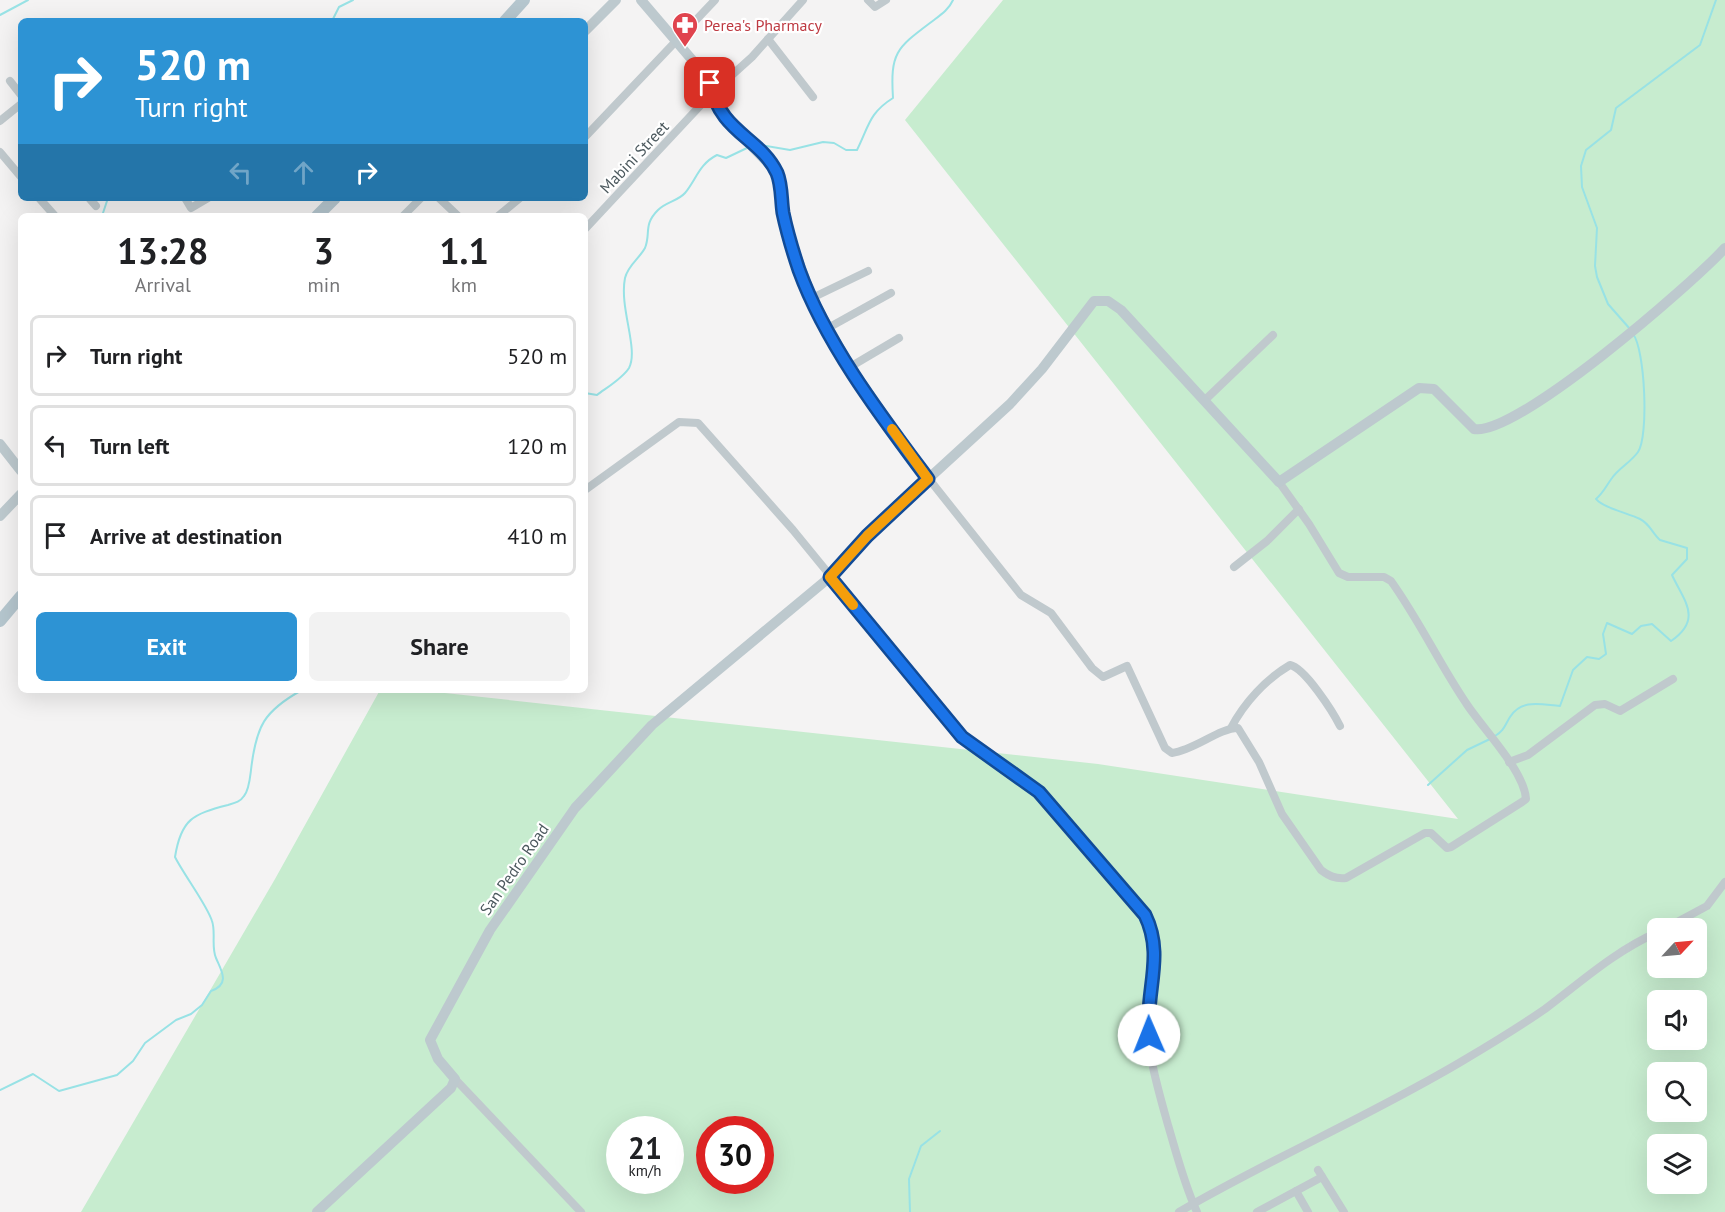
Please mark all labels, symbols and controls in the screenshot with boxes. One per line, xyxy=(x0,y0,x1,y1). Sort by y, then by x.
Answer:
pharmacy icon: Perea's Pharmacy xyxy=(670,10,700,48)
place label: Perea's Pharmacy xyxy=(704,15,822,35)
text: 520 m xyxy=(135,37,251,92)
icon: right xyxy=(36,42,114,120)
pin xyxy=(684,57,735,108)
icon: arrive xyxy=(693,66,726,99)
text: Turn right xyxy=(135,90,248,124)
street label: Mabini Street xyxy=(595,116,673,197)
icon: left xyxy=(224,156,257,189)
icon: ahead xyxy=(287,156,320,189)
icon: right xyxy=(350,156,383,189)
text: 13:28 xyxy=(117,227,208,274)
text: 3 xyxy=(314,227,334,274)
text: 1.1 xyxy=(439,227,489,274)
text: Arrival xyxy=(135,272,191,298)
text: min xyxy=(308,272,340,298)
text: km xyxy=(451,272,477,298)
icon: right xyxy=(39,339,72,372)
text: Turn right xyxy=(90,342,182,370)
text: 520 m xyxy=(507,342,567,370)
icon: left xyxy=(39,429,72,462)
text: Turn left xyxy=(90,432,170,460)
text: 120 m xyxy=(507,432,567,460)
icon: arrive xyxy=(39,519,72,552)
text: Arrive at destination xyxy=(90,522,282,550)
text: 410 m xyxy=(507,522,567,550)
button: Exit xyxy=(36,612,297,681)
button: Share xyxy=(309,612,570,681)
street label: San Pedro Road xyxy=(475,820,553,918)
north arrow xyxy=(1647,918,1707,978)
map controls xyxy=(1647,918,1707,1194)
button: sound xyxy=(1647,990,1707,1050)
position arrow xyxy=(1117,1003,1181,1067)
button: search xyxy=(1647,1062,1707,1122)
speed limit sign: 30 xyxy=(696,1116,774,1194)
text: 21 xyxy=(628,1128,662,1167)
button: layers xyxy=(1647,1134,1707,1194)
text: km/h xyxy=(629,1161,661,1180)

